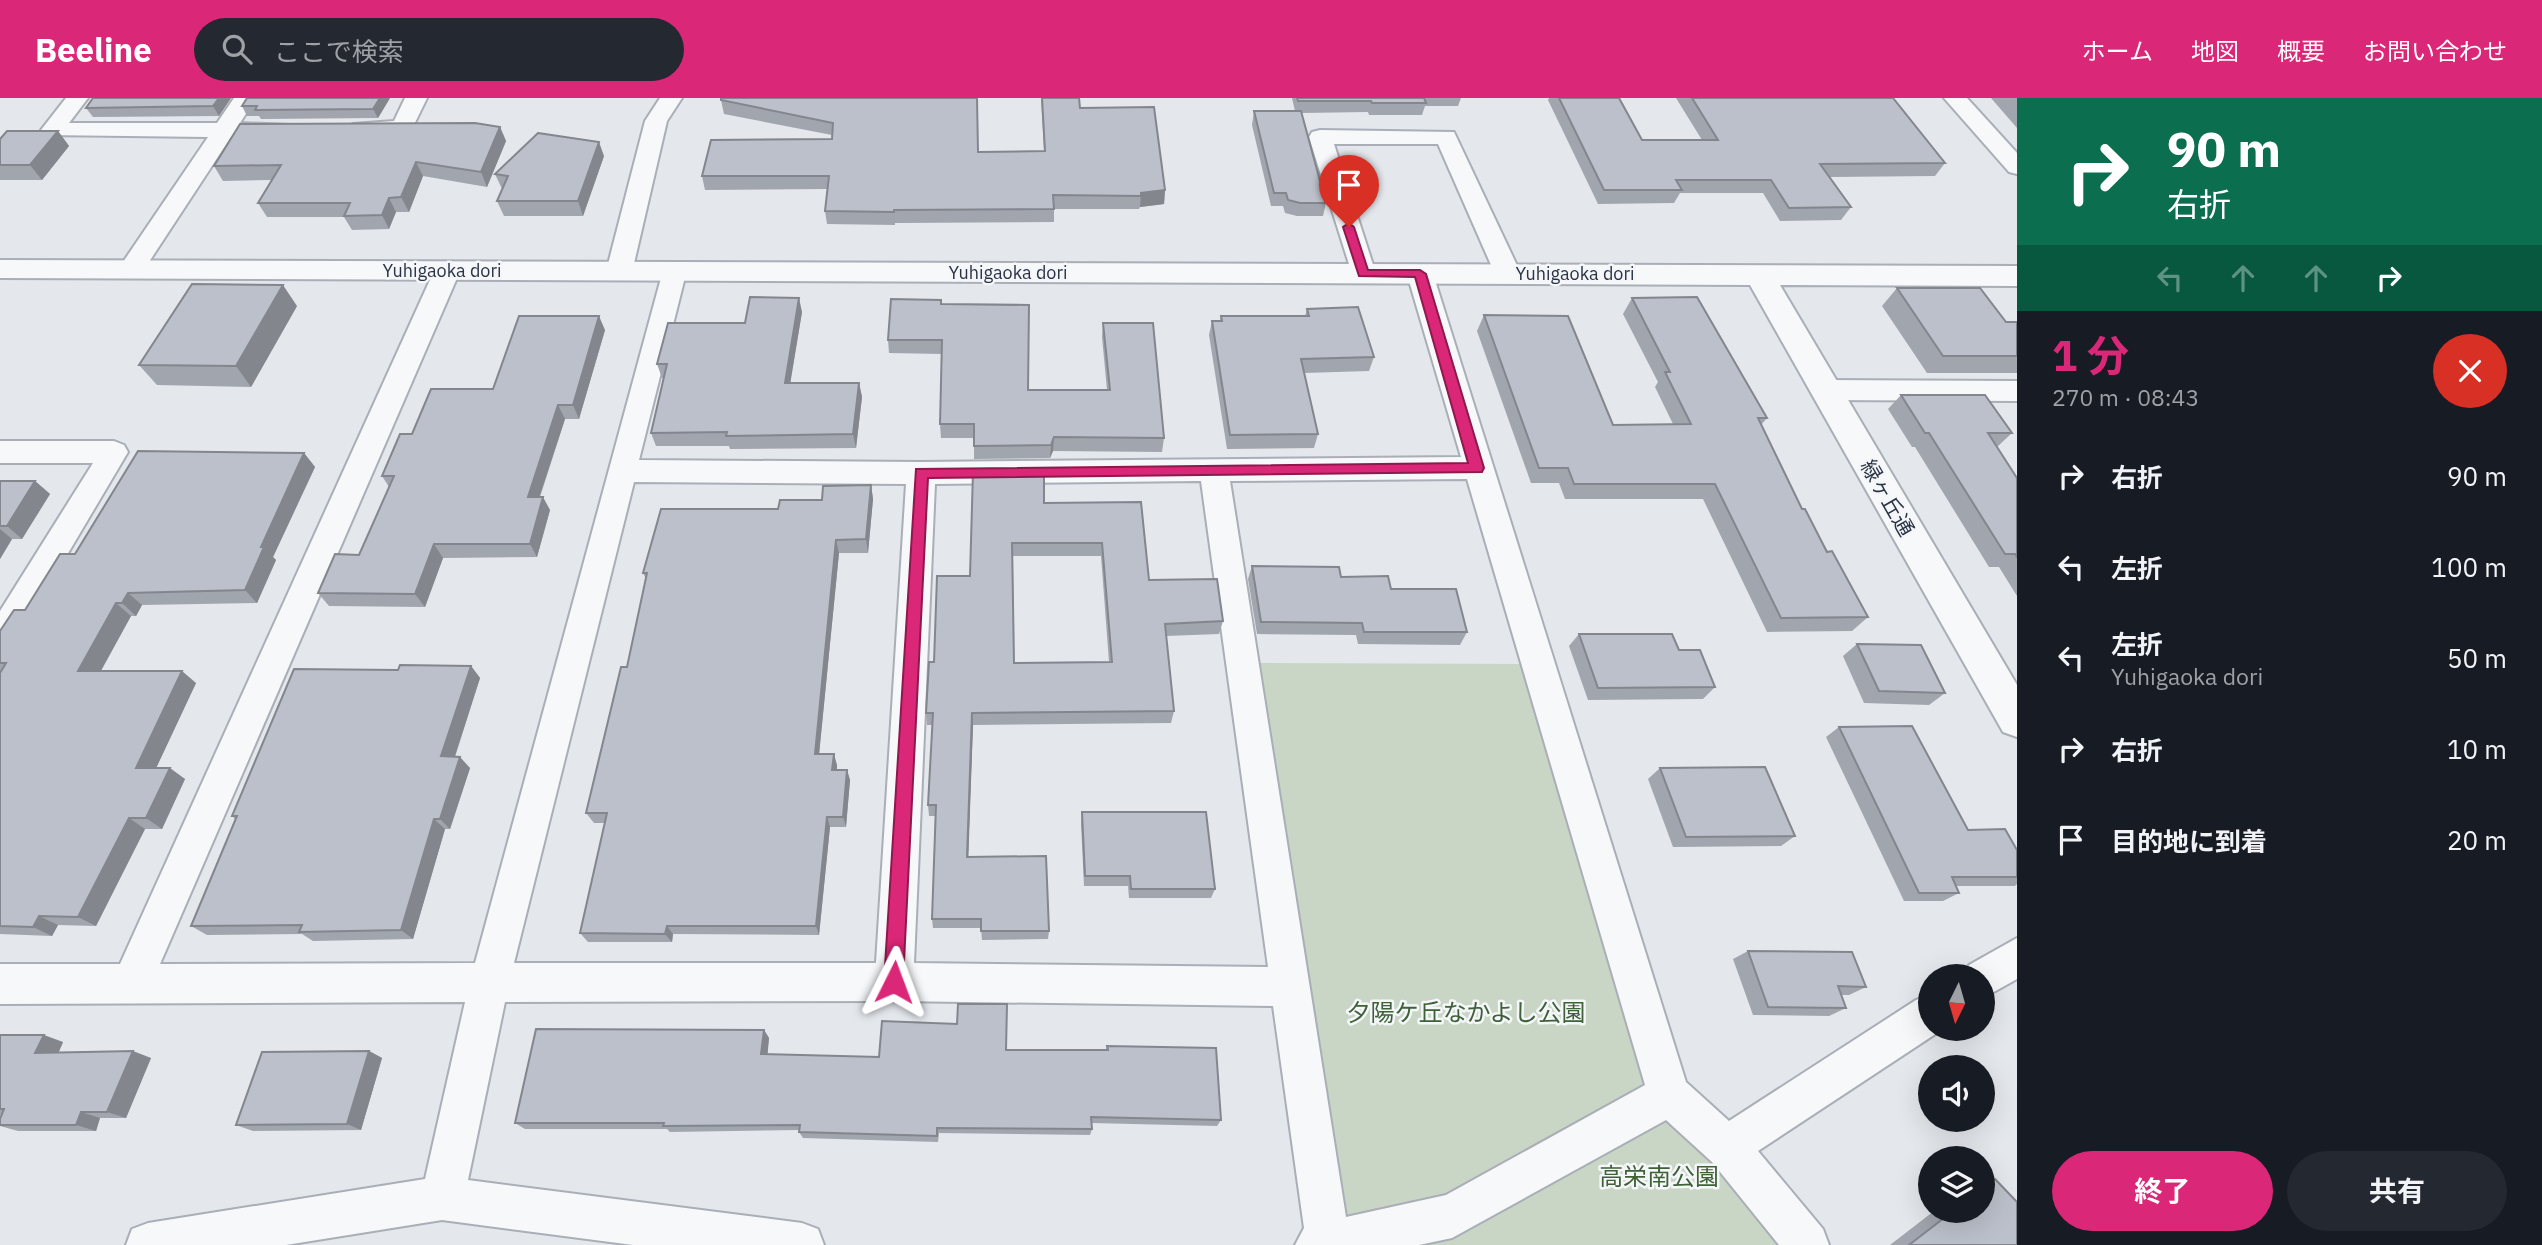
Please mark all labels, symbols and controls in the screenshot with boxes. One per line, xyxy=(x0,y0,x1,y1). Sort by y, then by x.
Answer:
search box xyxy=(194,18,684,81)
text: Beeline xyxy=(35,28,152,71)
icon: search xyxy=(218,30,256,68)
text: ここで検索 xyxy=(274,34,404,68)
text: ホーム xyxy=(2082,35,2153,67)
text: 地図 xyxy=(2191,35,2239,67)
text: 概要 xyxy=(2277,35,2325,67)
text: お問い合わせ xyxy=(2363,35,2507,67)
text: 90 m xyxy=(2167,117,2281,180)
icon: right xyxy=(2052,126,2143,217)
pin xyxy=(1319,155,1379,227)
icon: arrive xyxy=(1330,166,1368,204)
text: 右折 xyxy=(2167,183,2231,225)
street label: Yuhigaoka dori xyxy=(382,259,502,282)
icon: left xyxy=(2151,259,2189,297)
icon: ahead xyxy=(2224,259,2262,297)
icon: ahead xyxy=(2297,259,2335,297)
icon: right xyxy=(2370,259,2408,297)
street label: Yuhigaoka dori xyxy=(948,261,1068,284)
street label: Yuhigaoka dori xyxy=(1515,262,1635,285)
text: 1 分 xyxy=(2052,328,2129,383)
button: close xyxy=(2433,334,2507,408)
text: 270 m · 08:43 xyxy=(2052,382,2199,412)
street label: 緑ヶ丘通 xyxy=(1855,454,1921,541)
icon: right xyxy=(2052,457,2090,495)
text: 90 m xyxy=(2447,459,2507,493)
text: 右折 xyxy=(2111,460,2163,494)
icon: left xyxy=(2052,548,2090,586)
text: 100 m xyxy=(2431,550,2507,584)
text: 左折 xyxy=(2111,551,2163,585)
text: 左折 xyxy=(2111,627,2163,661)
icon: left xyxy=(2052,639,2090,677)
text: 50 m xyxy=(2447,641,2507,675)
text: Yuhigaoka dori xyxy=(2111,661,2263,691)
icon: right xyxy=(2052,730,2090,768)
text: 10 m xyxy=(2447,732,2507,766)
text: 右折 xyxy=(2111,733,2163,767)
icon: arrive xyxy=(2052,821,2090,859)
text: 20 m xyxy=(2447,823,2507,857)
text: 目的地に到着 xyxy=(2111,824,2267,858)
position arrow xyxy=(857,945,931,1019)
north arrow xyxy=(1918,964,1995,1041)
map controls xyxy=(1918,964,1995,1223)
park label: 夕陽ケ丘なかよし公園 xyxy=(1347,996,1585,1028)
button: sound xyxy=(1918,1055,1995,1132)
button: layers xyxy=(1918,1146,1995,1223)
button: 終了 xyxy=(2052,1151,2273,1231)
button: 共有 xyxy=(2287,1151,2507,1231)
park label: 高栄南公園 xyxy=(1599,1160,1719,1192)

